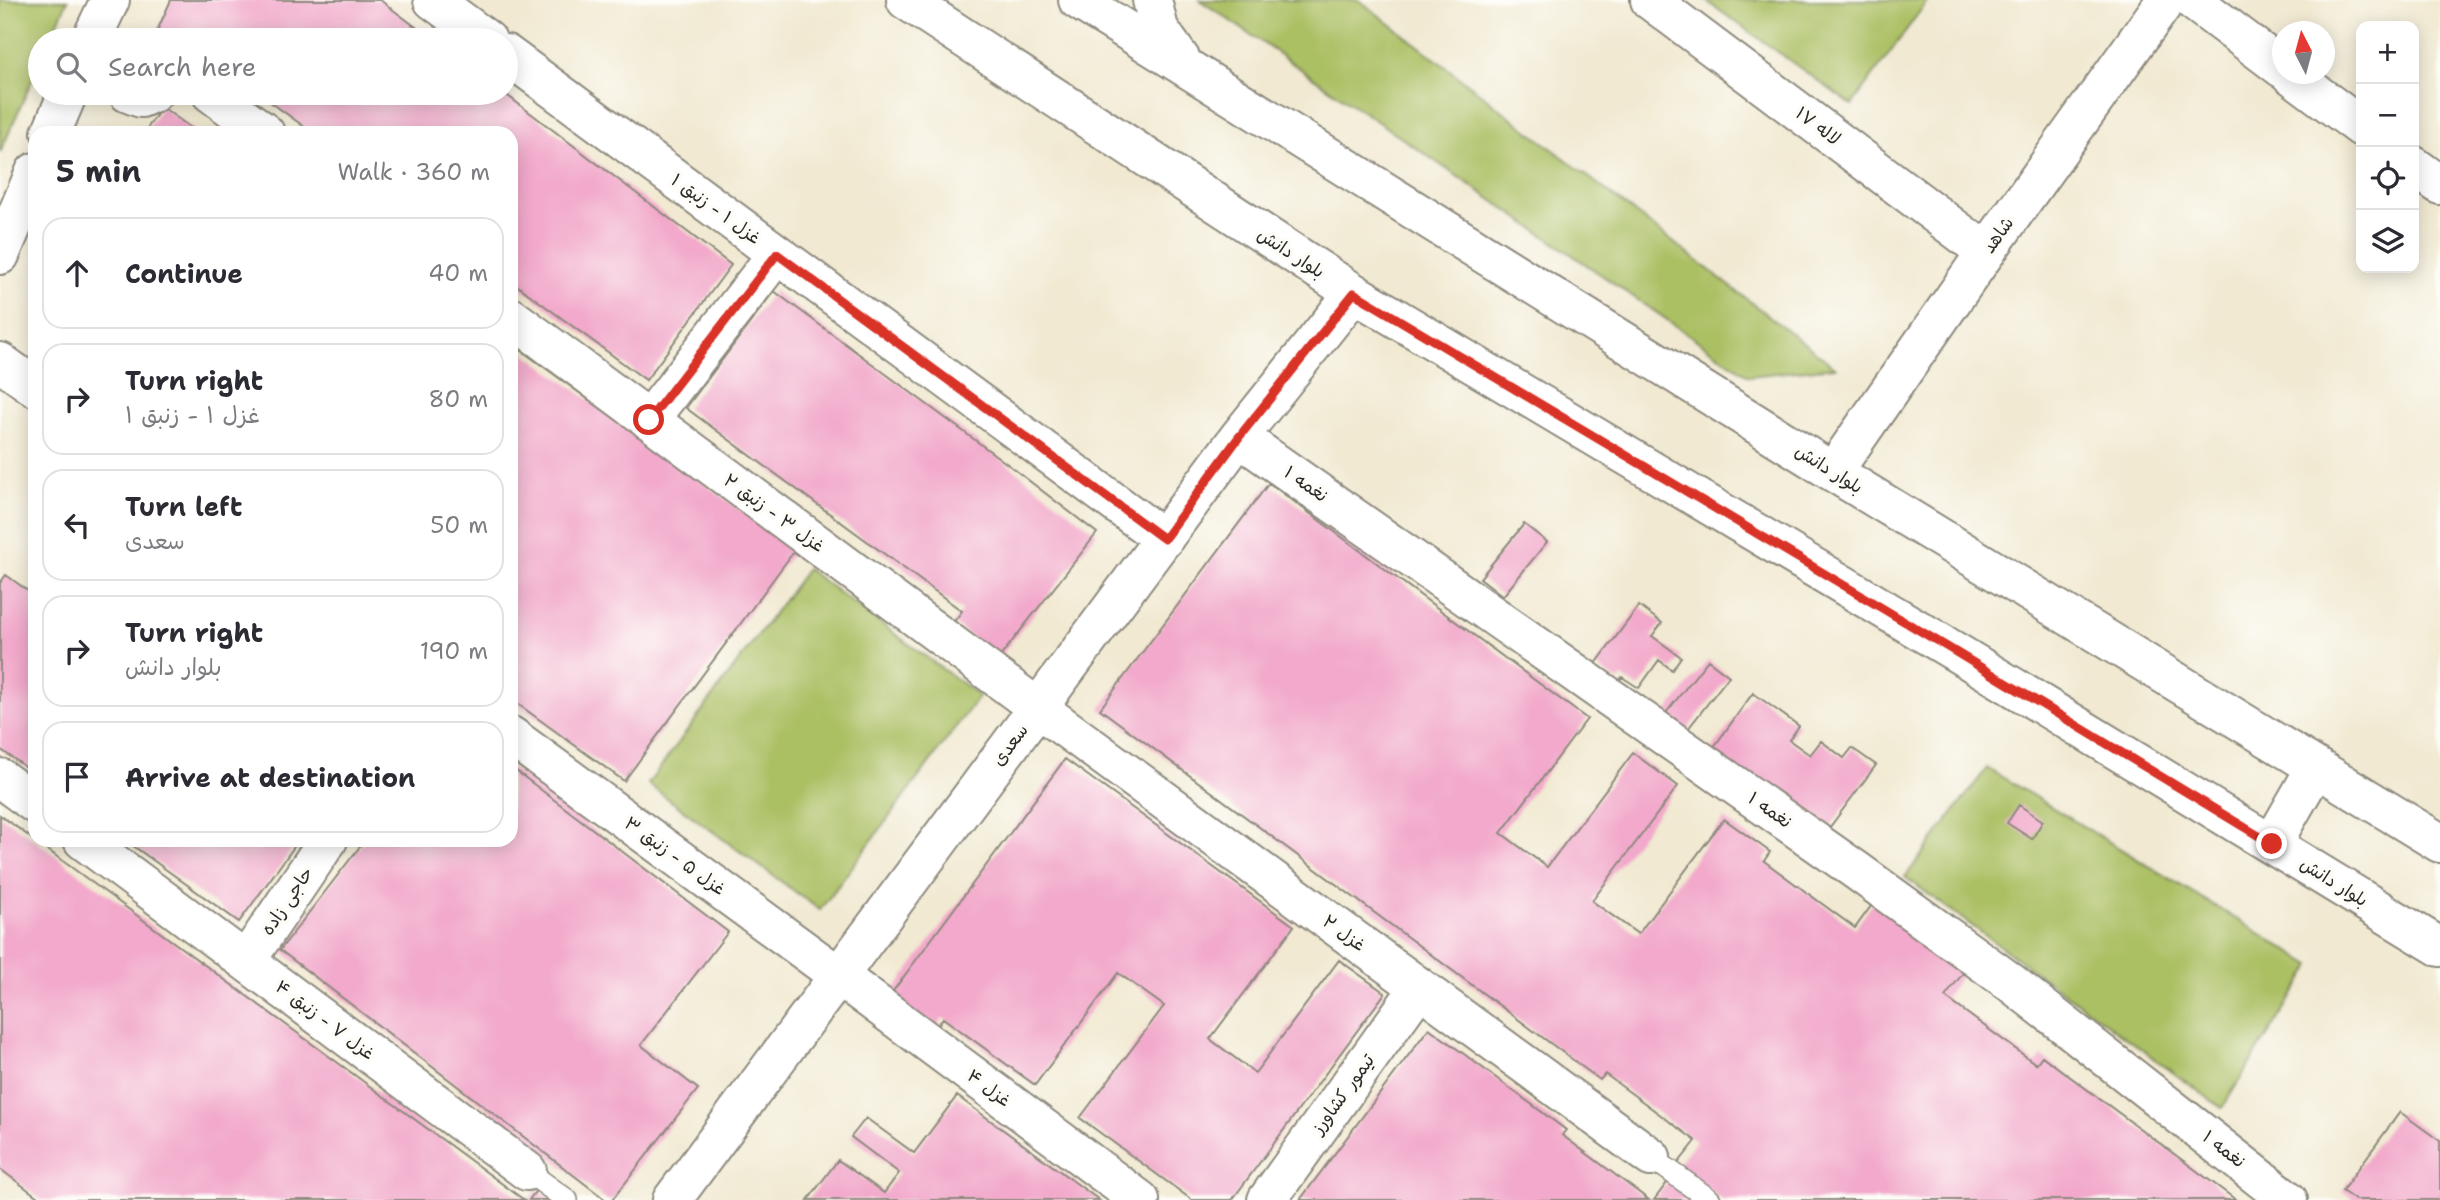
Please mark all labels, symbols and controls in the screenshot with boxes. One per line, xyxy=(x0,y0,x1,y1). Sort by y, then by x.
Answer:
north arrow xyxy=(2272,21,2335,84)
map controls xyxy=(2356,21,2419,273)
button: + xyxy=(2356,21,2419,84)
search box xyxy=(28,28,518,105)
icon: search xyxy=(52,48,90,86)
text: Search here xyxy=(108,49,257,84)
button: − xyxy=(2356,84,2419,147)
street label: لاله ۱۷ xyxy=(1791,101,1845,151)
button: locate xyxy=(2356,147,2419,210)
text: 5 min xyxy=(56,151,141,192)
text: Walk · 360 m xyxy=(337,157,490,187)
street label: غزل ۱ - زنبق ۱ xyxy=(666,168,766,250)
button: layers xyxy=(2356,210,2419,273)
street label: شاهد xyxy=(1977,212,2019,258)
street label: بلوار دانش xyxy=(1253,222,1329,284)
icon: ahead xyxy=(58,254,96,292)
text: Continue xyxy=(125,256,243,291)
text: 40 m xyxy=(428,258,488,288)
text: Turn right xyxy=(125,363,263,398)
icon: right xyxy=(58,380,96,418)
text: 80 m xyxy=(429,384,488,414)
text: غزل ۱ - زنبق ۱ xyxy=(125,400,260,430)
route start xyxy=(633,404,664,435)
street label: بلوار دانش xyxy=(1791,439,1867,499)
street label: نغمه ۱ xyxy=(1279,460,1333,508)
street label: غزل ۳ - زنبق ۲ xyxy=(719,468,829,558)
text: Turn left xyxy=(125,489,242,524)
icon: left xyxy=(58,506,96,544)
text: 50 m xyxy=(430,510,488,540)
text: سعدی xyxy=(125,526,185,556)
text: Turn right xyxy=(125,615,263,650)
icon: right xyxy=(58,632,96,670)
text: 190 m xyxy=(420,636,488,666)
text: بلوار دانش xyxy=(125,652,222,682)
street label: سعدی xyxy=(986,719,1034,771)
icon: arrive xyxy=(58,758,96,796)
text: Arrive at destination xyxy=(125,760,415,795)
street label: نغمه ۱ xyxy=(1743,786,1797,834)
street label: غزل ۵ - زنبق ۳ xyxy=(620,811,730,901)
route end xyxy=(2256,828,2287,859)
street label: بلوار دانش xyxy=(2296,852,2372,912)
street label: حاجی زاده xyxy=(255,862,319,940)
street label: غزل ۲ xyxy=(1318,909,1370,957)
street label: غزل ۷ - زنبق ۴ xyxy=(270,975,380,1065)
street label: تیمور کشاورز xyxy=(1305,1049,1381,1140)
street label: غزل ۴ xyxy=(962,1064,1016,1112)
street label: نغمه ۱ xyxy=(2198,1125,2250,1173)

